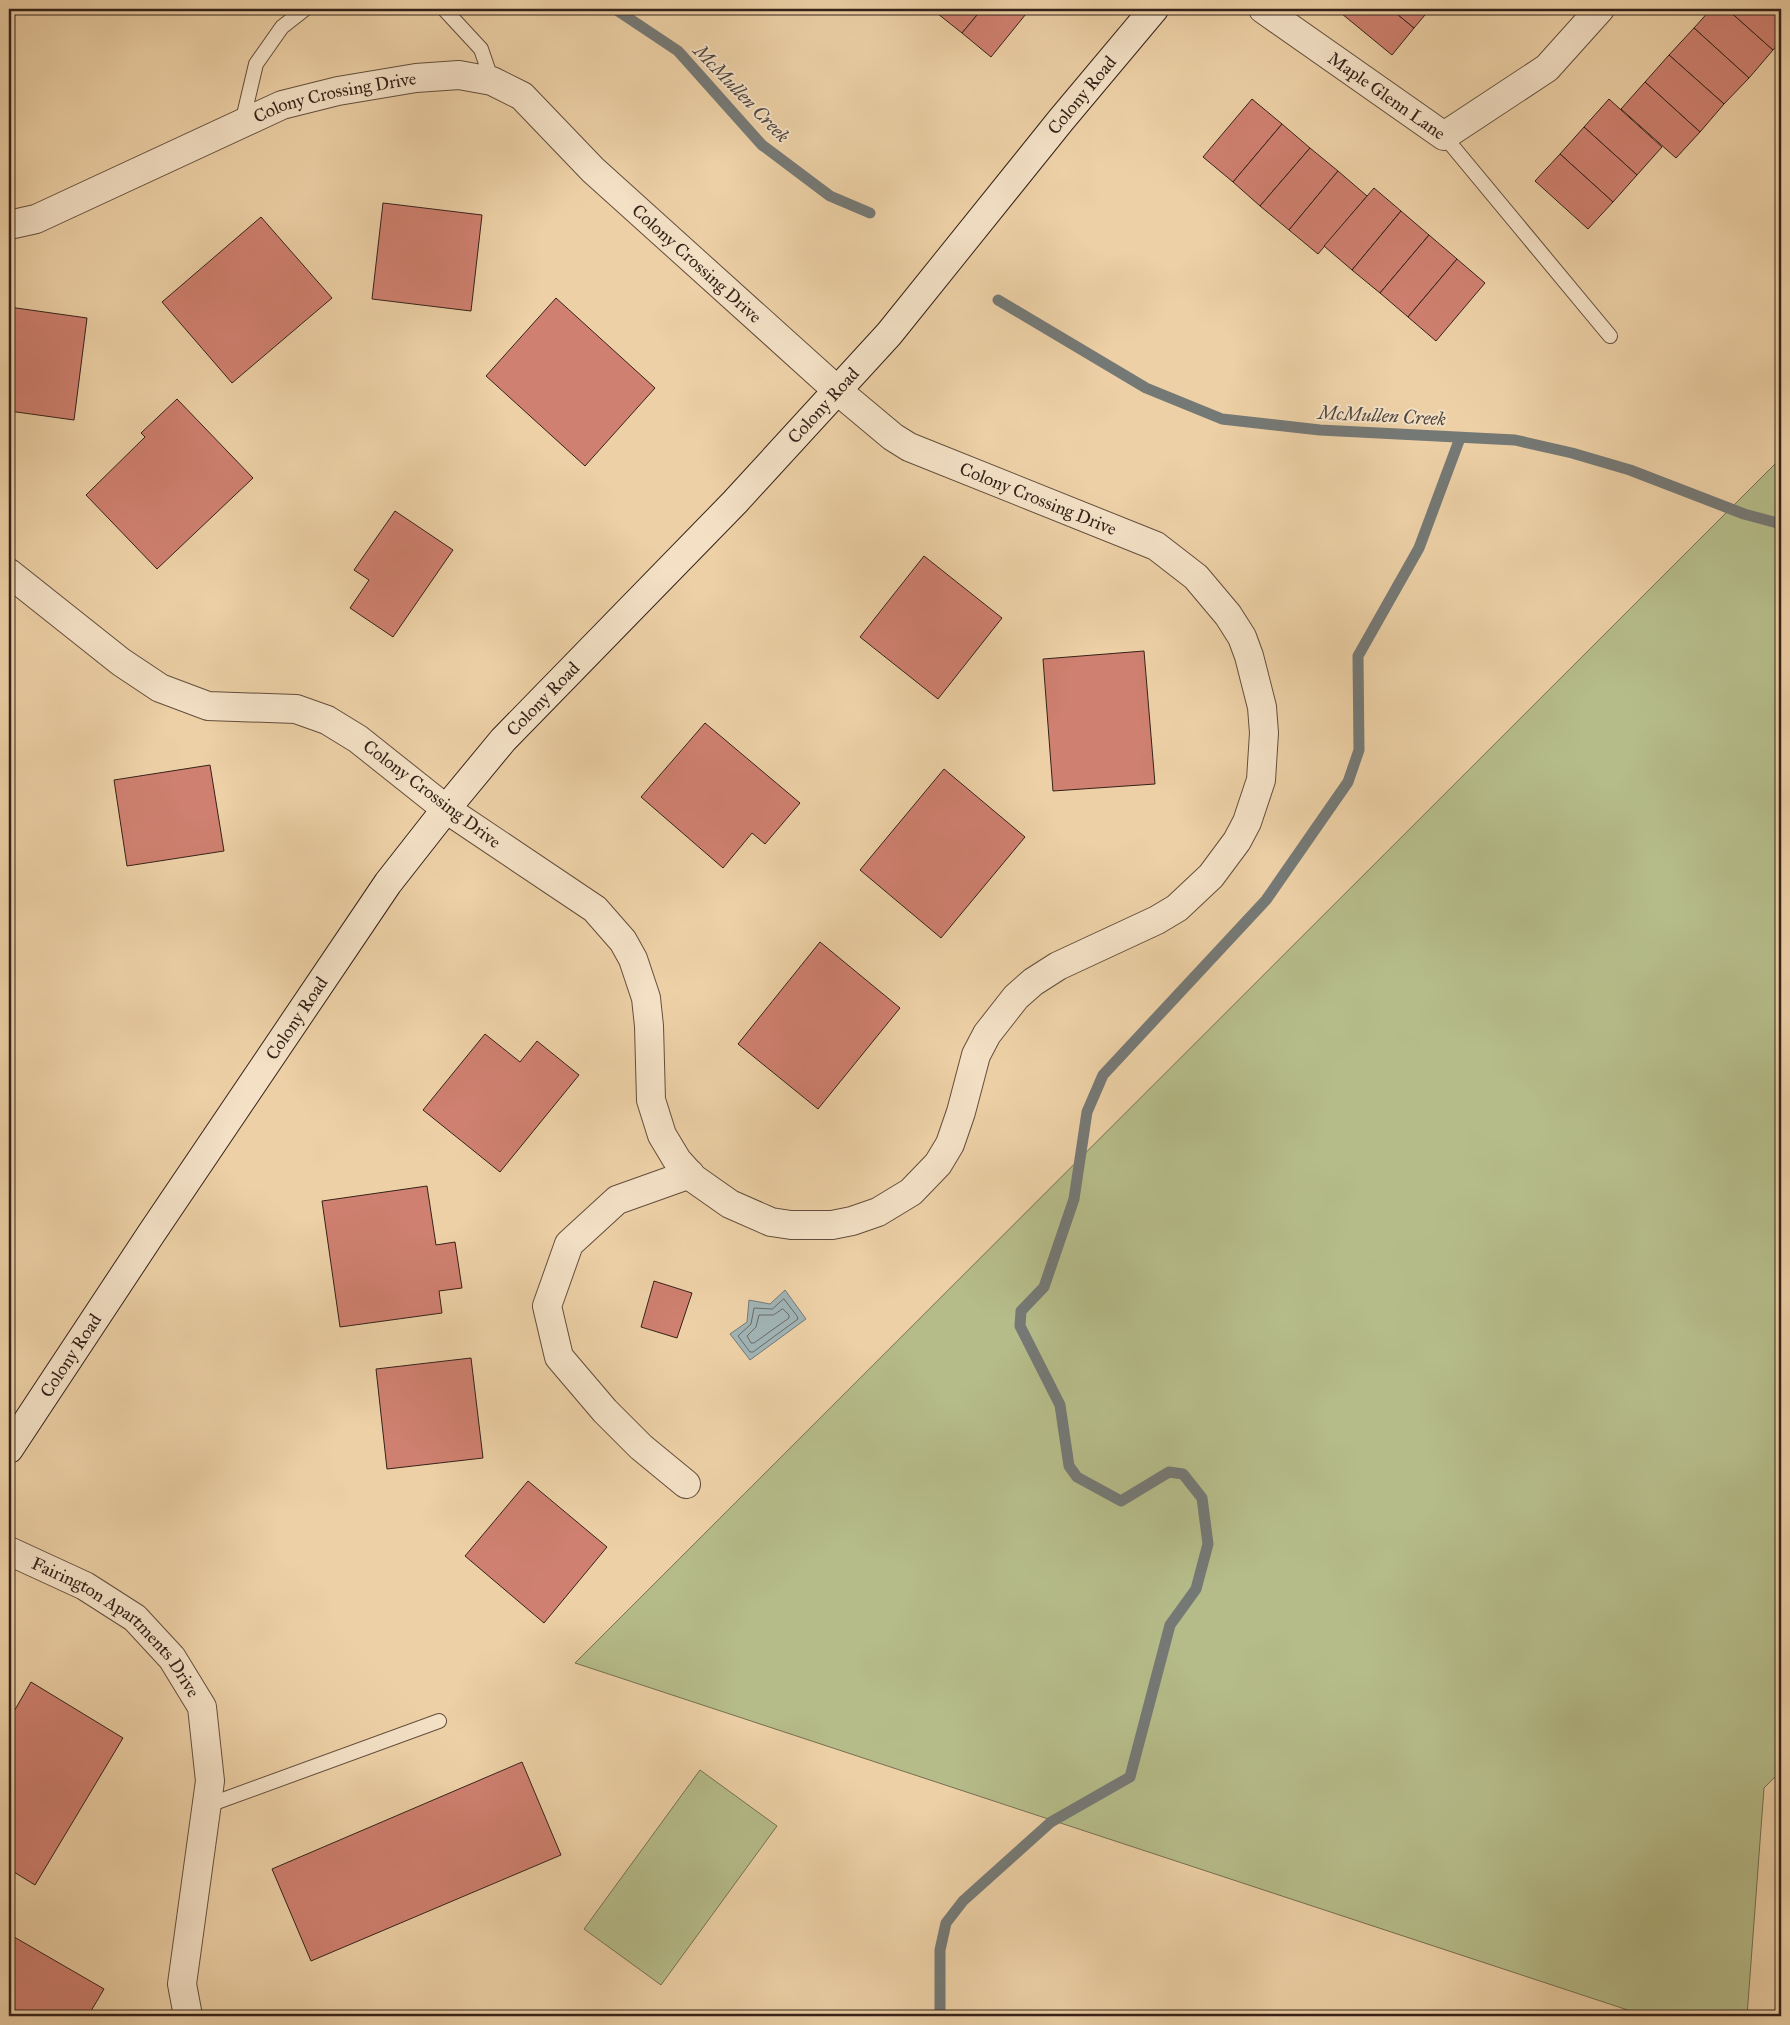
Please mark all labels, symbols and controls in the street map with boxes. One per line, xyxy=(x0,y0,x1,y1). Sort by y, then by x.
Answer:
water label: McMullen Creek xyxy=(688,38,795,148)
street label: Maple Glenn Lane xyxy=(1324,47,1450,144)
street label: Colony Road xyxy=(1043,51,1121,139)
street label: Colony Crossing Drive xyxy=(250,67,418,128)
street label: Colony Crossing Drive xyxy=(627,199,766,328)
street label: Colony Road xyxy=(783,363,864,448)
water label: McMullen Creek xyxy=(1316,401,1447,430)
street label: Colony Crossing Drive xyxy=(957,457,1120,540)
street label: Colony Road xyxy=(502,657,584,741)
street label: Colony Crossing Drive xyxy=(358,735,505,854)
street label: Colony Road xyxy=(261,972,333,1064)
street label: Colony Road xyxy=(35,1310,106,1401)
street label: Fairington Apartments Drive xyxy=(28,1552,204,1702)

